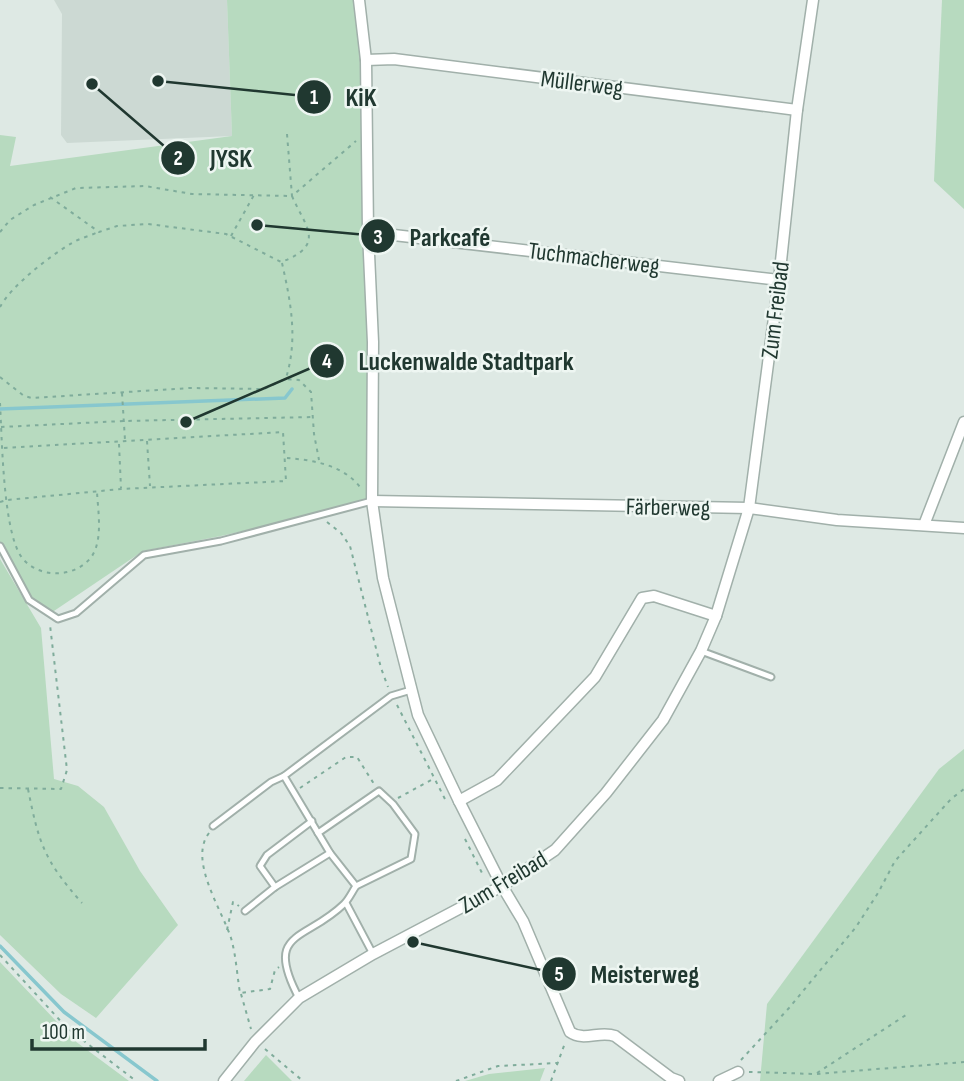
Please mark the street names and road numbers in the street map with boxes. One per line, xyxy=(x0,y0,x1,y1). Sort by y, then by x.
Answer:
street label: Müllerweg xyxy=(539,64,625,103)
street label: Tuchmacherweg xyxy=(527,236,661,281)
street label: Zum Freibad xyxy=(755,260,796,360)
street label: Färberweg xyxy=(626,492,710,523)
street label: Zum Freibad xyxy=(454,845,553,920)

